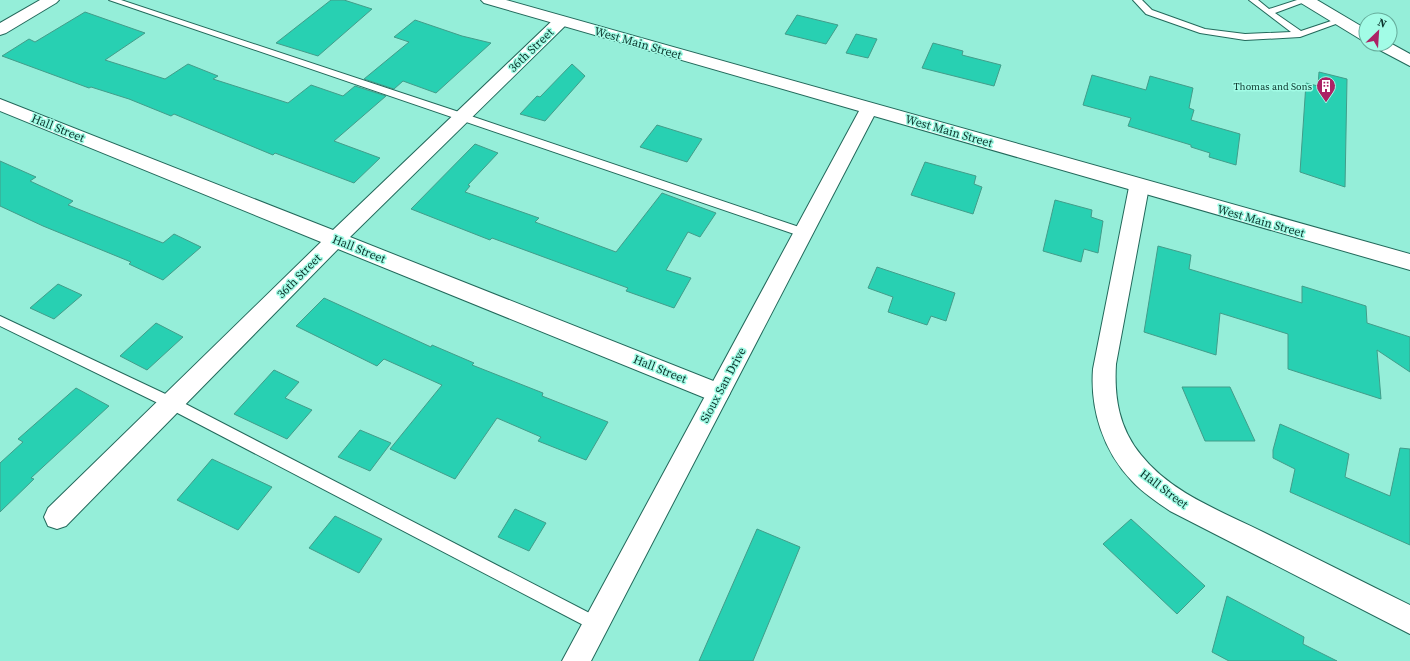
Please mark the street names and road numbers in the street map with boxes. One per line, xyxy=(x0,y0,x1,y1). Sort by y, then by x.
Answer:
street label: West Main Street xyxy=(593,23,684,63)
street label: 36th Street xyxy=(505,24,557,76)
street label: Hall Street xyxy=(29,110,87,146)
street label: West Main Street xyxy=(904,111,995,151)
street label: West Main Street xyxy=(1216,201,1307,241)
street label: Hall Street xyxy=(330,231,388,267)
street label: 36th Street xyxy=(273,250,325,302)
street label: Sioux San Drive xyxy=(696,344,750,426)
street label: Hall Street xyxy=(631,351,689,387)
street label: Hall Street xyxy=(1137,466,1191,512)

